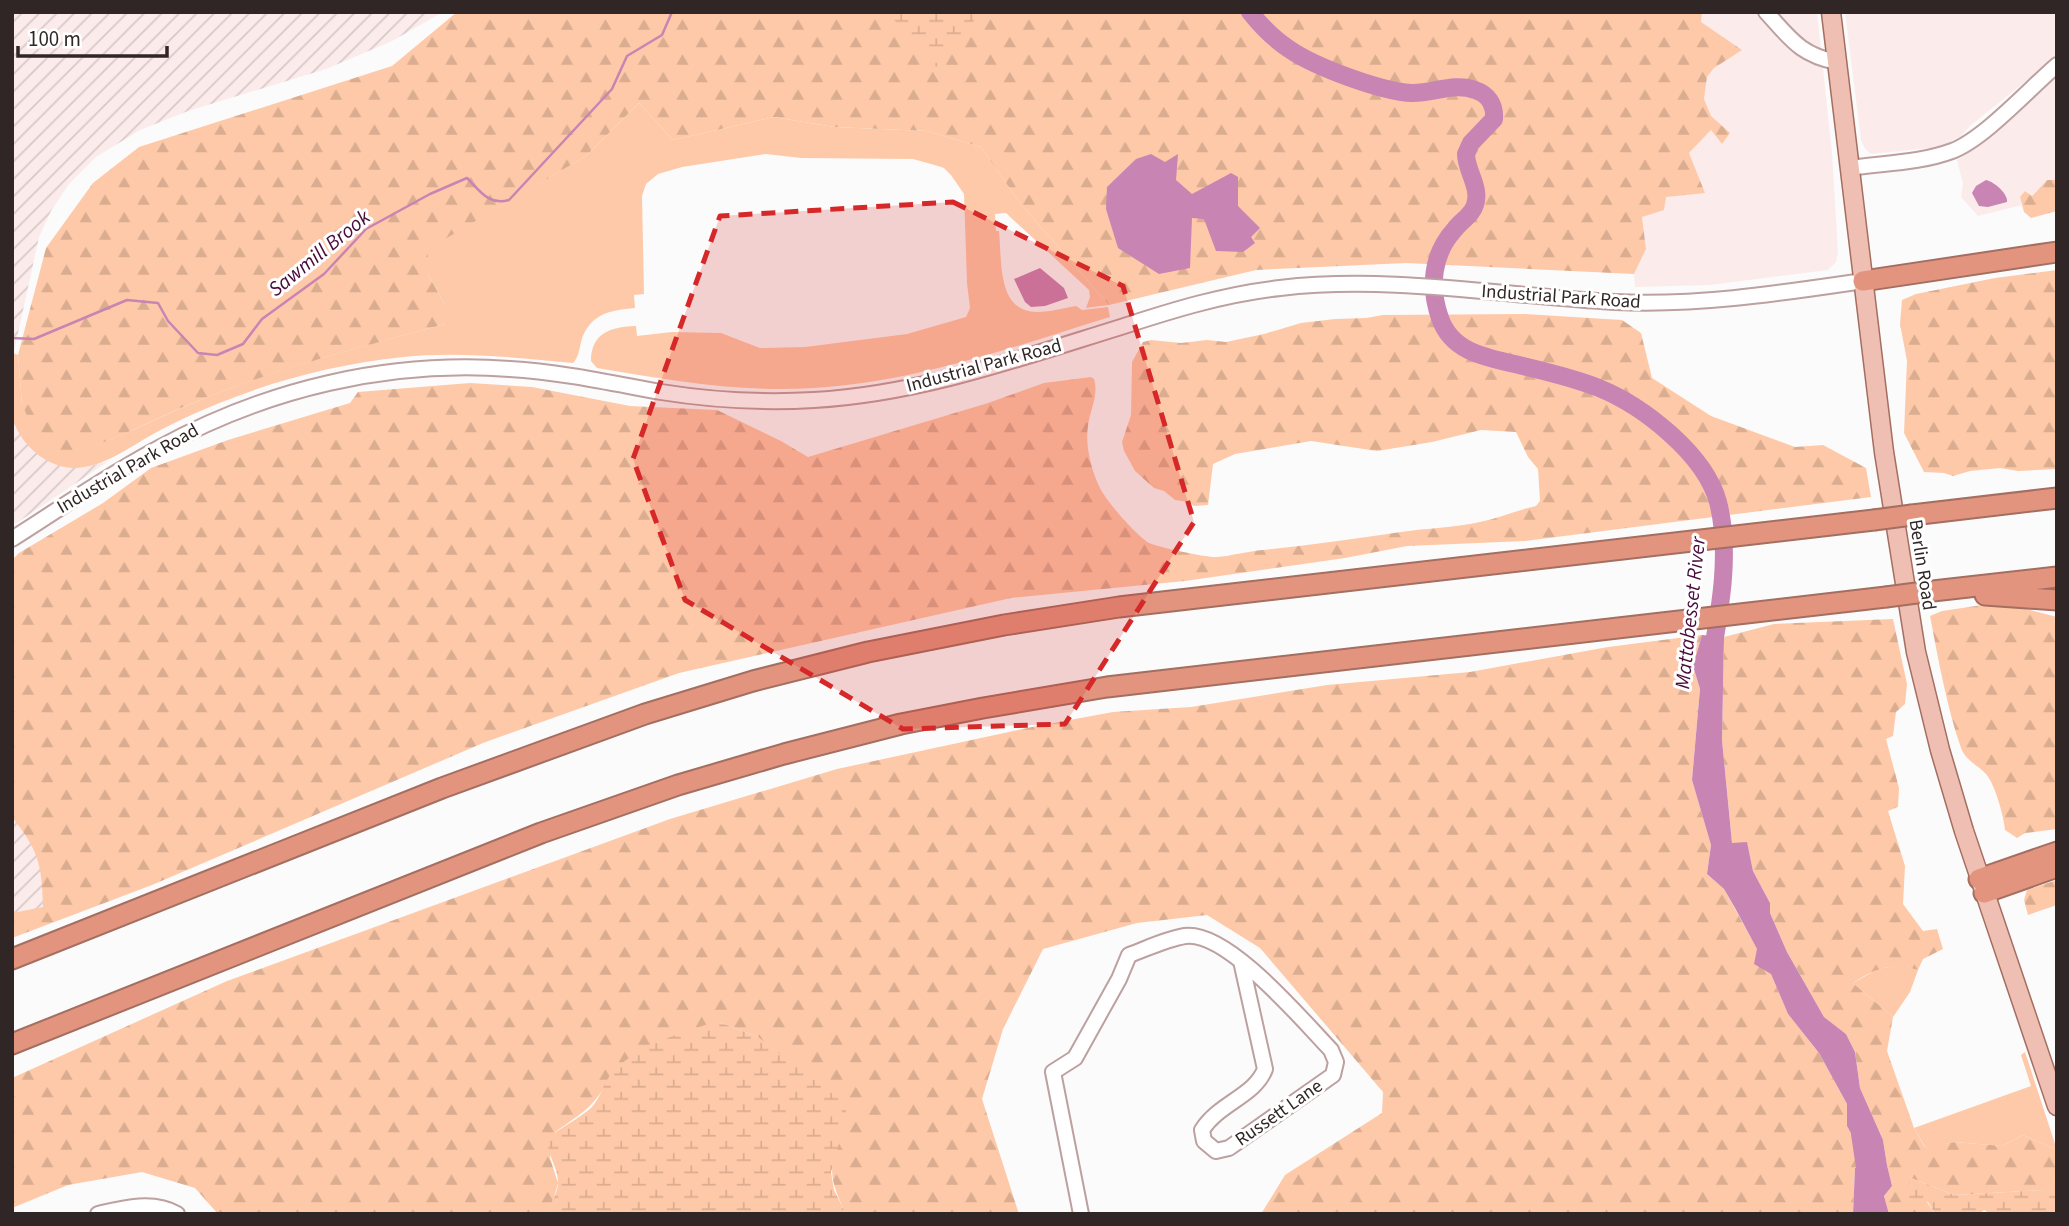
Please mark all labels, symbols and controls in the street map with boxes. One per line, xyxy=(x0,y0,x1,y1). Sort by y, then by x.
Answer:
scale bar xyxy=(18,14,166,58)
text: 100 m xyxy=(28,24,81,54)
water label: Sawmill Brook xyxy=(262,202,377,304)
street label: Industrial Park Road xyxy=(1480,278,1642,316)
street label: Industrial Park Road xyxy=(903,332,1065,400)
street label: Industrial Park Road xyxy=(52,417,204,521)
street label: Berlin Road xyxy=(1901,518,1943,612)
water label: Mattabesset River xyxy=(1667,535,1713,691)
street label: Russett Lane xyxy=(1230,1073,1328,1153)

